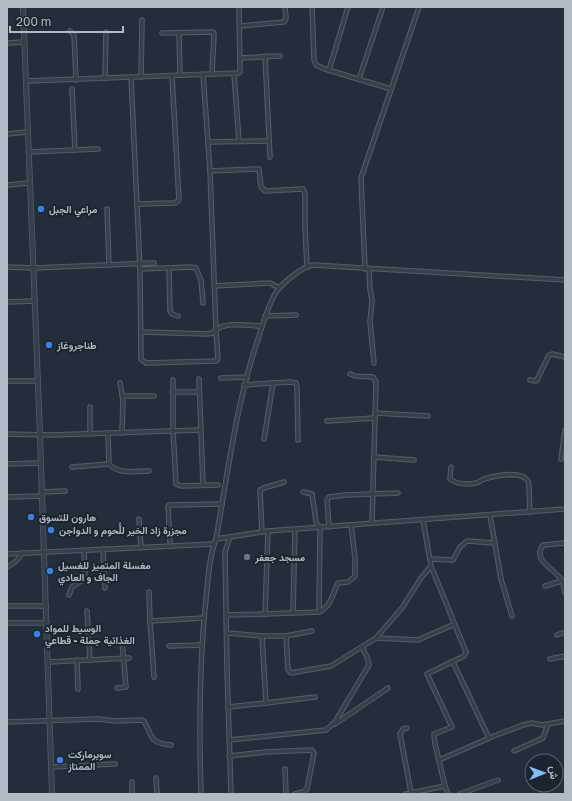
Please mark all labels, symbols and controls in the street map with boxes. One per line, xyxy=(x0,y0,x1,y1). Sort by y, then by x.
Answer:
scale bar xyxy=(10,8,123,34)
text: 200 m xyxy=(16,14,51,29)
place label: مراعي الجبل xyxy=(49,203,98,218)
marker: مراعي الجبل xyxy=(36,204,46,214)
place label: طناجروغاز xyxy=(56,339,97,352)
marker: طناجروغاز xyxy=(44,340,54,350)
place label: هارون للتسوق xyxy=(39,511,96,524)
marker: هارون للتسوق xyxy=(26,512,36,522)
place label: مجزرة زاد الخير للُّحوم و الدواجن xyxy=(59,522,187,537)
marker: مجزرة زاد الخير للُّحوم و الدواجن xyxy=(46,525,56,535)
place label: مسجد جعفر xyxy=(254,551,306,564)
marker: مسجد جعفر xyxy=(242,552,252,562)
place label: مغسلة المتميز للغسيل الجاف و العادي xyxy=(58,559,151,586)
marker: مغسلة المتميز للغسيل الجاف و العادي xyxy=(45,566,55,576)
place label: الوسيط للمواد الغذائية جملة - قطاعي xyxy=(45,622,135,649)
marker: الوسيط للمواد الغذائية جملة - قطاعي xyxy=(32,629,42,639)
place label: سوبرماركت الممتاز xyxy=(67,748,112,773)
north arrow xyxy=(524,753,564,793)
marker: سوبرماركت الممتاز xyxy=(55,755,65,765)
text: ش xyxy=(547,766,561,780)

